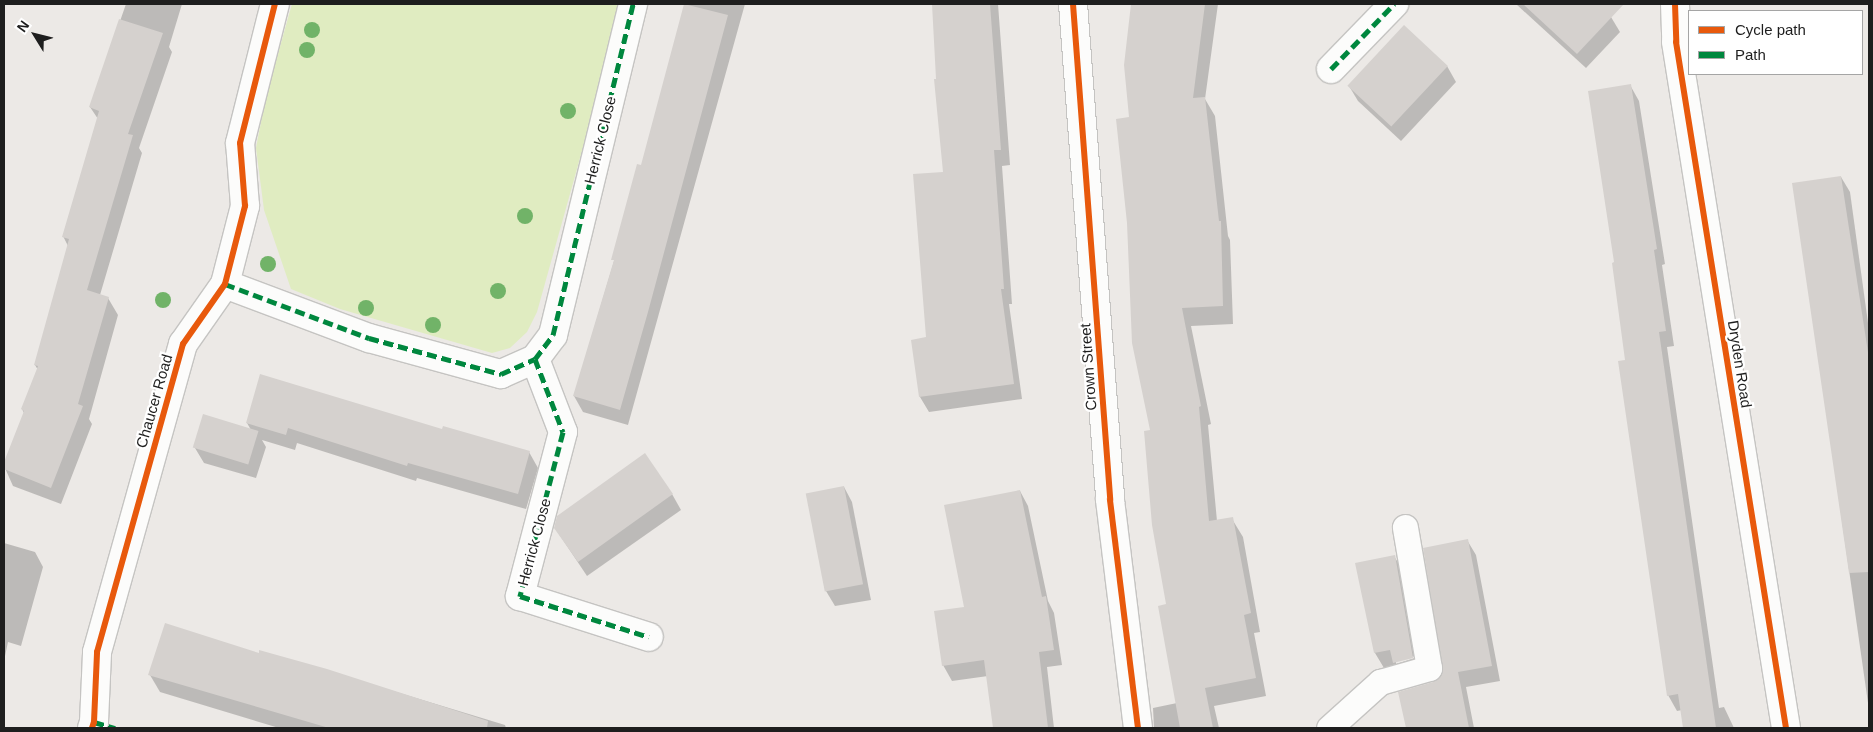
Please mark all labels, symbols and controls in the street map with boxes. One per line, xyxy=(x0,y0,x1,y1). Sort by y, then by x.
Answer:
north arrow xyxy=(10,10,60,60)
legend xyxy=(1688,10,1863,75)
text: N xyxy=(13,17,32,35)
text: Cycle path xyxy=(1735,21,1806,38)
text: Path xyxy=(1735,46,1766,63)
street label: Herrick Close xyxy=(580,94,620,186)
street label: Dryden Road xyxy=(1724,319,1756,409)
street label: Crown Street xyxy=(1076,323,1100,411)
street label: Chaucer Road xyxy=(132,352,176,450)
street label: Herrick Close xyxy=(514,496,554,588)

